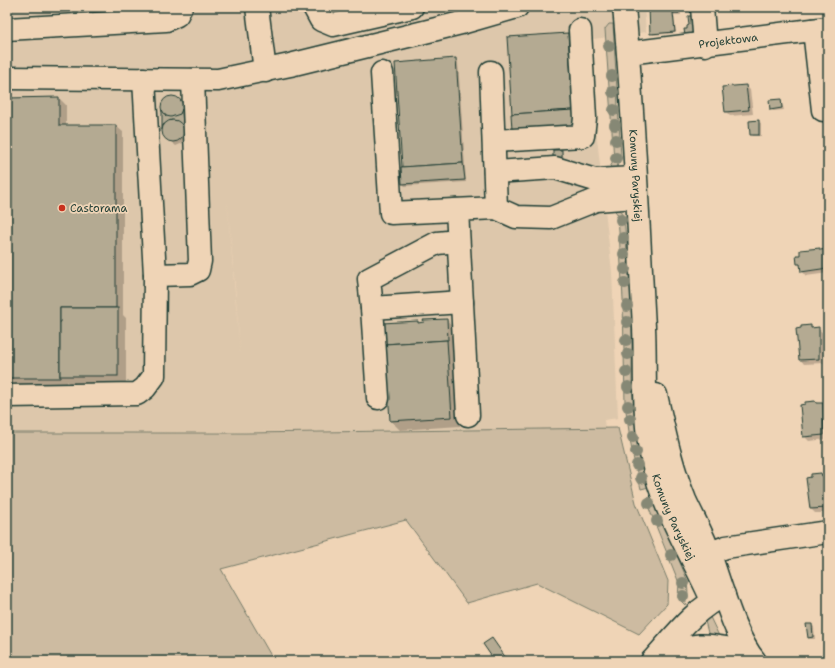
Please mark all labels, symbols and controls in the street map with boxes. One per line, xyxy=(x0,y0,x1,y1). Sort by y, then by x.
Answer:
street label: Projektowa xyxy=(698,29,759,52)
street label: Komuny Paryskiej xyxy=(626,129,646,222)
place label: Castorama xyxy=(70,201,127,216)
marker: Castorama xyxy=(57,203,67,213)
street label: Komuny Paryskiej xyxy=(649,472,699,563)

